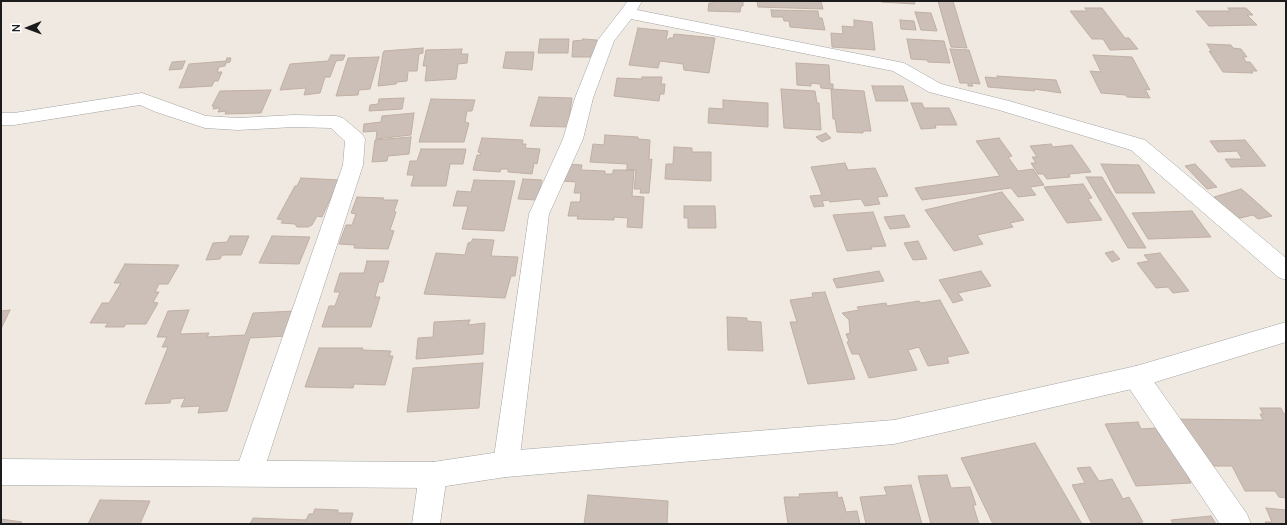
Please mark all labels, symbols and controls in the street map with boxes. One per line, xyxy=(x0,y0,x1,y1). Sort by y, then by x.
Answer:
north arrow xyxy=(8,8,48,48)
text: N xyxy=(8,24,23,32)

